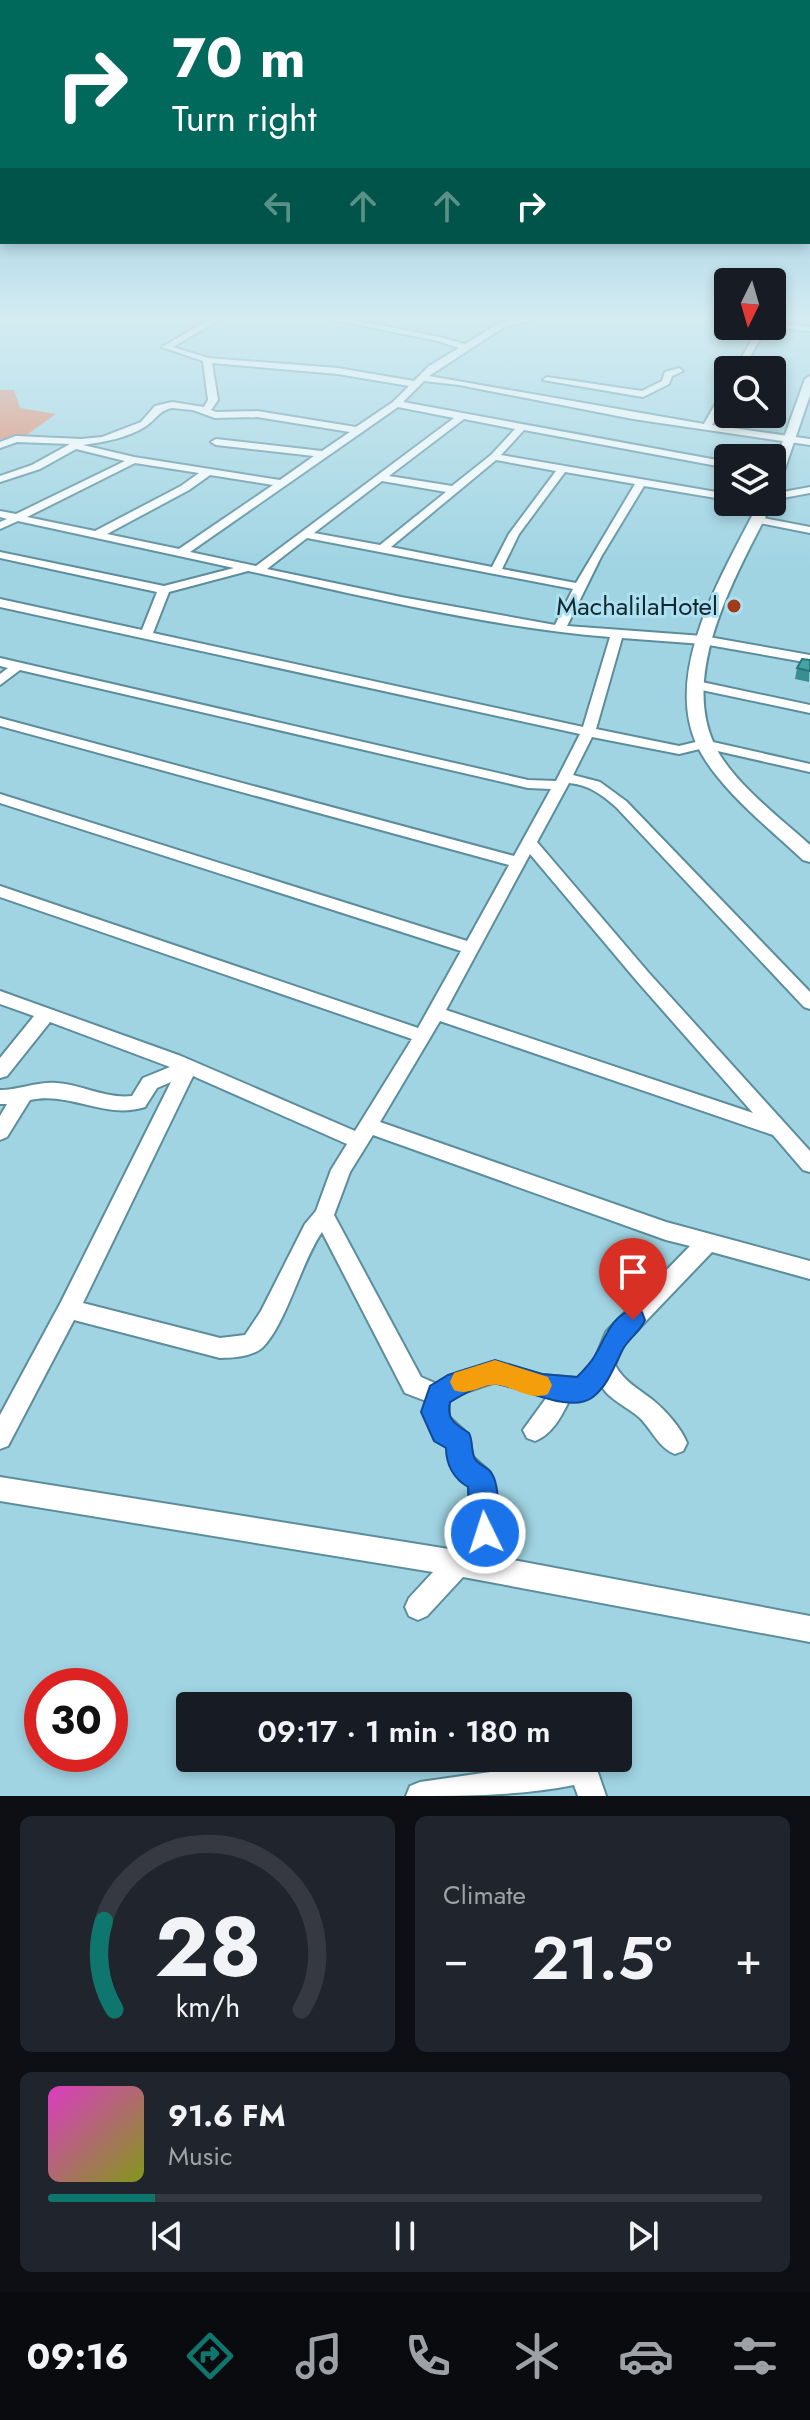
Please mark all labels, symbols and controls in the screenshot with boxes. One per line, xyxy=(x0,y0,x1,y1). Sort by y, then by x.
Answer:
text: 70 m xyxy=(172,17,306,98)
icon: right xyxy=(40,32,144,136)
text: Turn right xyxy=(172,92,317,144)
icon: left xyxy=(257,184,301,228)
icon: ahead xyxy=(341,184,385,228)
icon: ahead xyxy=(425,184,469,228)
icon: right xyxy=(509,184,553,228)
north arrow xyxy=(714,268,786,340)
map controls xyxy=(714,268,786,516)
button: search xyxy=(714,356,786,428)
button: layers xyxy=(714,444,786,516)
place label: MachalilaHotel xyxy=(556,587,718,625)
marker: MachalilaHotel xyxy=(725,597,743,615)
pin xyxy=(599,1238,667,1320)
icon: arrive xyxy=(611,1250,655,1294)
position arrow xyxy=(443,1491,527,1575)
speed limit sign: 30 xyxy=(24,1668,128,1772)
text: 09:17 · 1 min · 180 m xyxy=(257,1710,551,1753)
text: Climate xyxy=(443,1876,526,1914)
text: 28 xyxy=(154,1887,261,2007)
text: 21.5° xyxy=(532,1915,672,2002)
text: − xyxy=(443,1927,469,1991)
text: + xyxy=(735,1927,762,1991)
text: km/h xyxy=(175,1986,240,2028)
text: 91.6 FM xyxy=(168,2094,285,2137)
text: Music xyxy=(168,2137,232,2175)
icon: previous xyxy=(145,2214,189,2258)
icon: pause xyxy=(383,2214,427,2258)
icon: next xyxy=(621,2214,665,2258)
icon: directions xyxy=(182,2328,238,2384)
icon: music xyxy=(291,2328,347,2384)
icon: phone xyxy=(400,2328,456,2384)
icon: climate xyxy=(509,2328,565,2384)
icon: car xyxy=(618,2328,674,2384)
icon: filters xyxy=(727,2328,783,2384)
text: 09:16 xyxy=(27,2330,128,2382)

